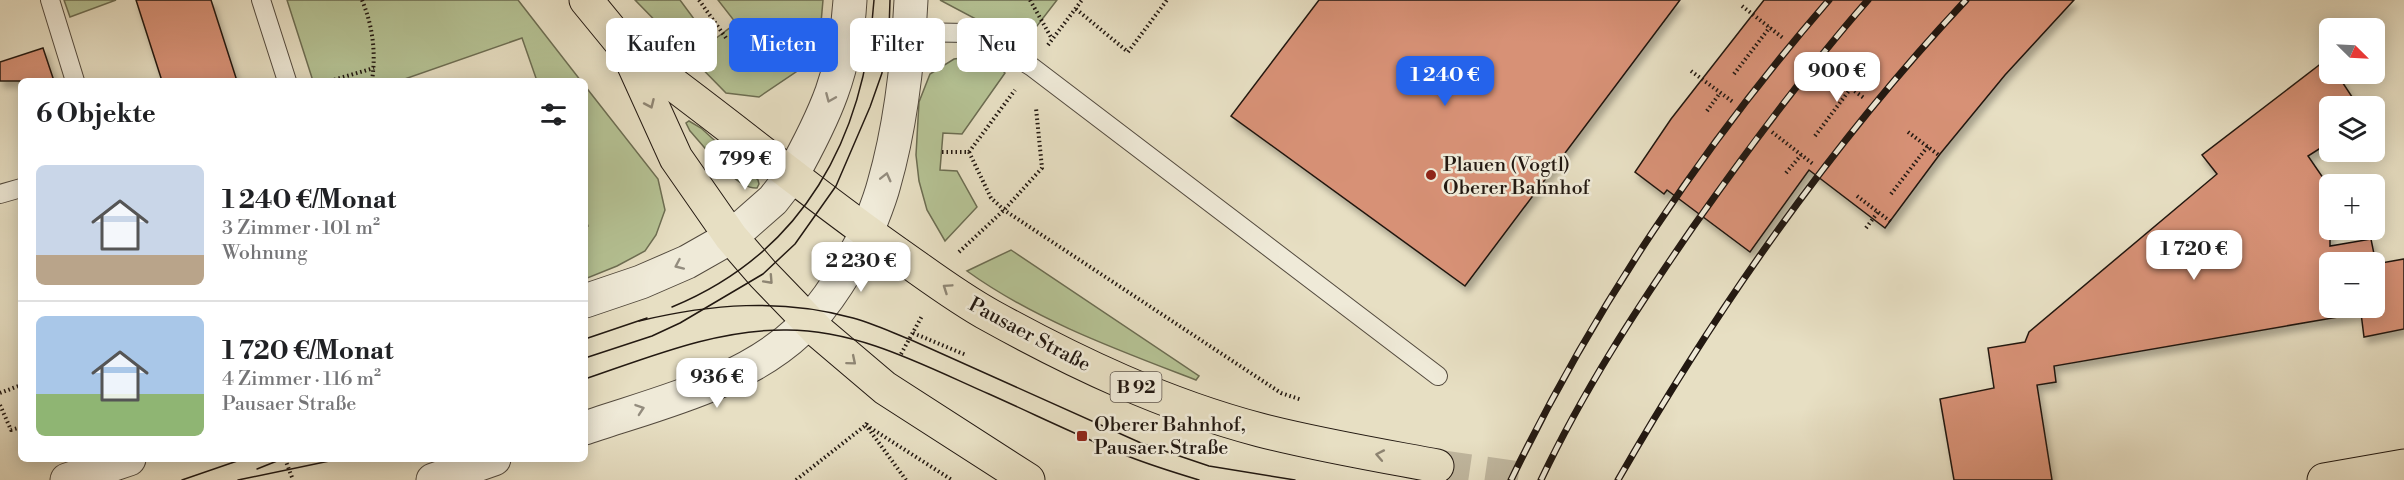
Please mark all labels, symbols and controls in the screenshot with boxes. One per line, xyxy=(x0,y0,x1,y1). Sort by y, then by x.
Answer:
chip: Kaufen xyxy=(606,18,717,72)
chip: Mieten xyxy=(729,18,838,72)
chip: Filter xyxy=(850,18,945,72)
chip: Neu xyxy=(957,18,1037,72)
north arrow xyxy=(2319,18,2385,84)
map controls xyxy=(2319,18,2385,318)
pin: 900 € xyxy=(1795,52,1879,103)
pin: 1 240 € xyxy=(1390,56,1500,107)
text: 900 € xyxy=(1808,59,1866,84)
text: 1 240 € xyxy=(1410,63,1480,88)
one-way arrow xyxy=(825,92,837,103)
button: layers xyxy=(2319,96,2385,162)
one-way arrow xyxy=(643,97,655,108)
text: 6 Objekte xyxy=(36,98,156,130)
icon: filters xyxy=(537,98,570,131)
pin: 799 € xyxy=(703,140,787,191)
text: 799 € xyxy=(719,147,771,172)
place label: Plauen (Vogtl) Oberer Bahnhof xyxy=(1443,153,1590,201)
marker: Plauen (Vogtl) Oberer Bahnhof xyxy=(1424,168,1438,182)
one-way arrow xyxy=(879,172,891,182)
button: + xyxy=(2319,174,2385,240)
text: 1 240 €/Monat xyxy=(222,184,396,216)
icon: home xyxy=(84,189,156,261)
text: 3 Zimmer · 101 m² xyxy=(222,216,380,241)
pin: 1 720 € xyxy=(2139,230,2249,281)
text: 1 720 € xyxy=(2160,237,2228,262)
text: Wohnung xyxy=(222,241,308,266)
pin: 2 230 € xyxy=(806,242,916,293)
text: 2 230 € xyxy=(826,249,897,274)
button: − xyxy=(2319,252,2385,318)
one-way arrow xyxy=(675,257,686,269)
one-way arrow xyxy=(762,273,773,284)
one-way arrow xyxy=(943,283,953,295)
street label: Pausaer Straße xyxy=(964,293,1095,378)
text: 1 720 €/Monat xyxy=(222,335,393,367)
icon: home xyxy=(84,340,156,412)
one-way arrow xyxy=(845,354,856,365)
pin: 936 € xyxy=(675,358,759,409)
text: 936 € xyxy=(690,365,744,390)
text: 4 Zimmer · 116 m² xyxy=(222,367,381,392)
road number: B 92 xyxy=(1110,372,1162,402)
text: Pausaer Straße xyxy=(222,392,356,417)
one-way arrow xyxy=(634,403,645,416)
place label: Oberer Bahnhof, Pausaer Straße xyxy=(1094,413,1246,461)
marker: Oberer Bahnhof, Pausaer Straße xyxy=(1075,429,1089,443)
one-way arrow xyxy=(1375,449,1385,462)

